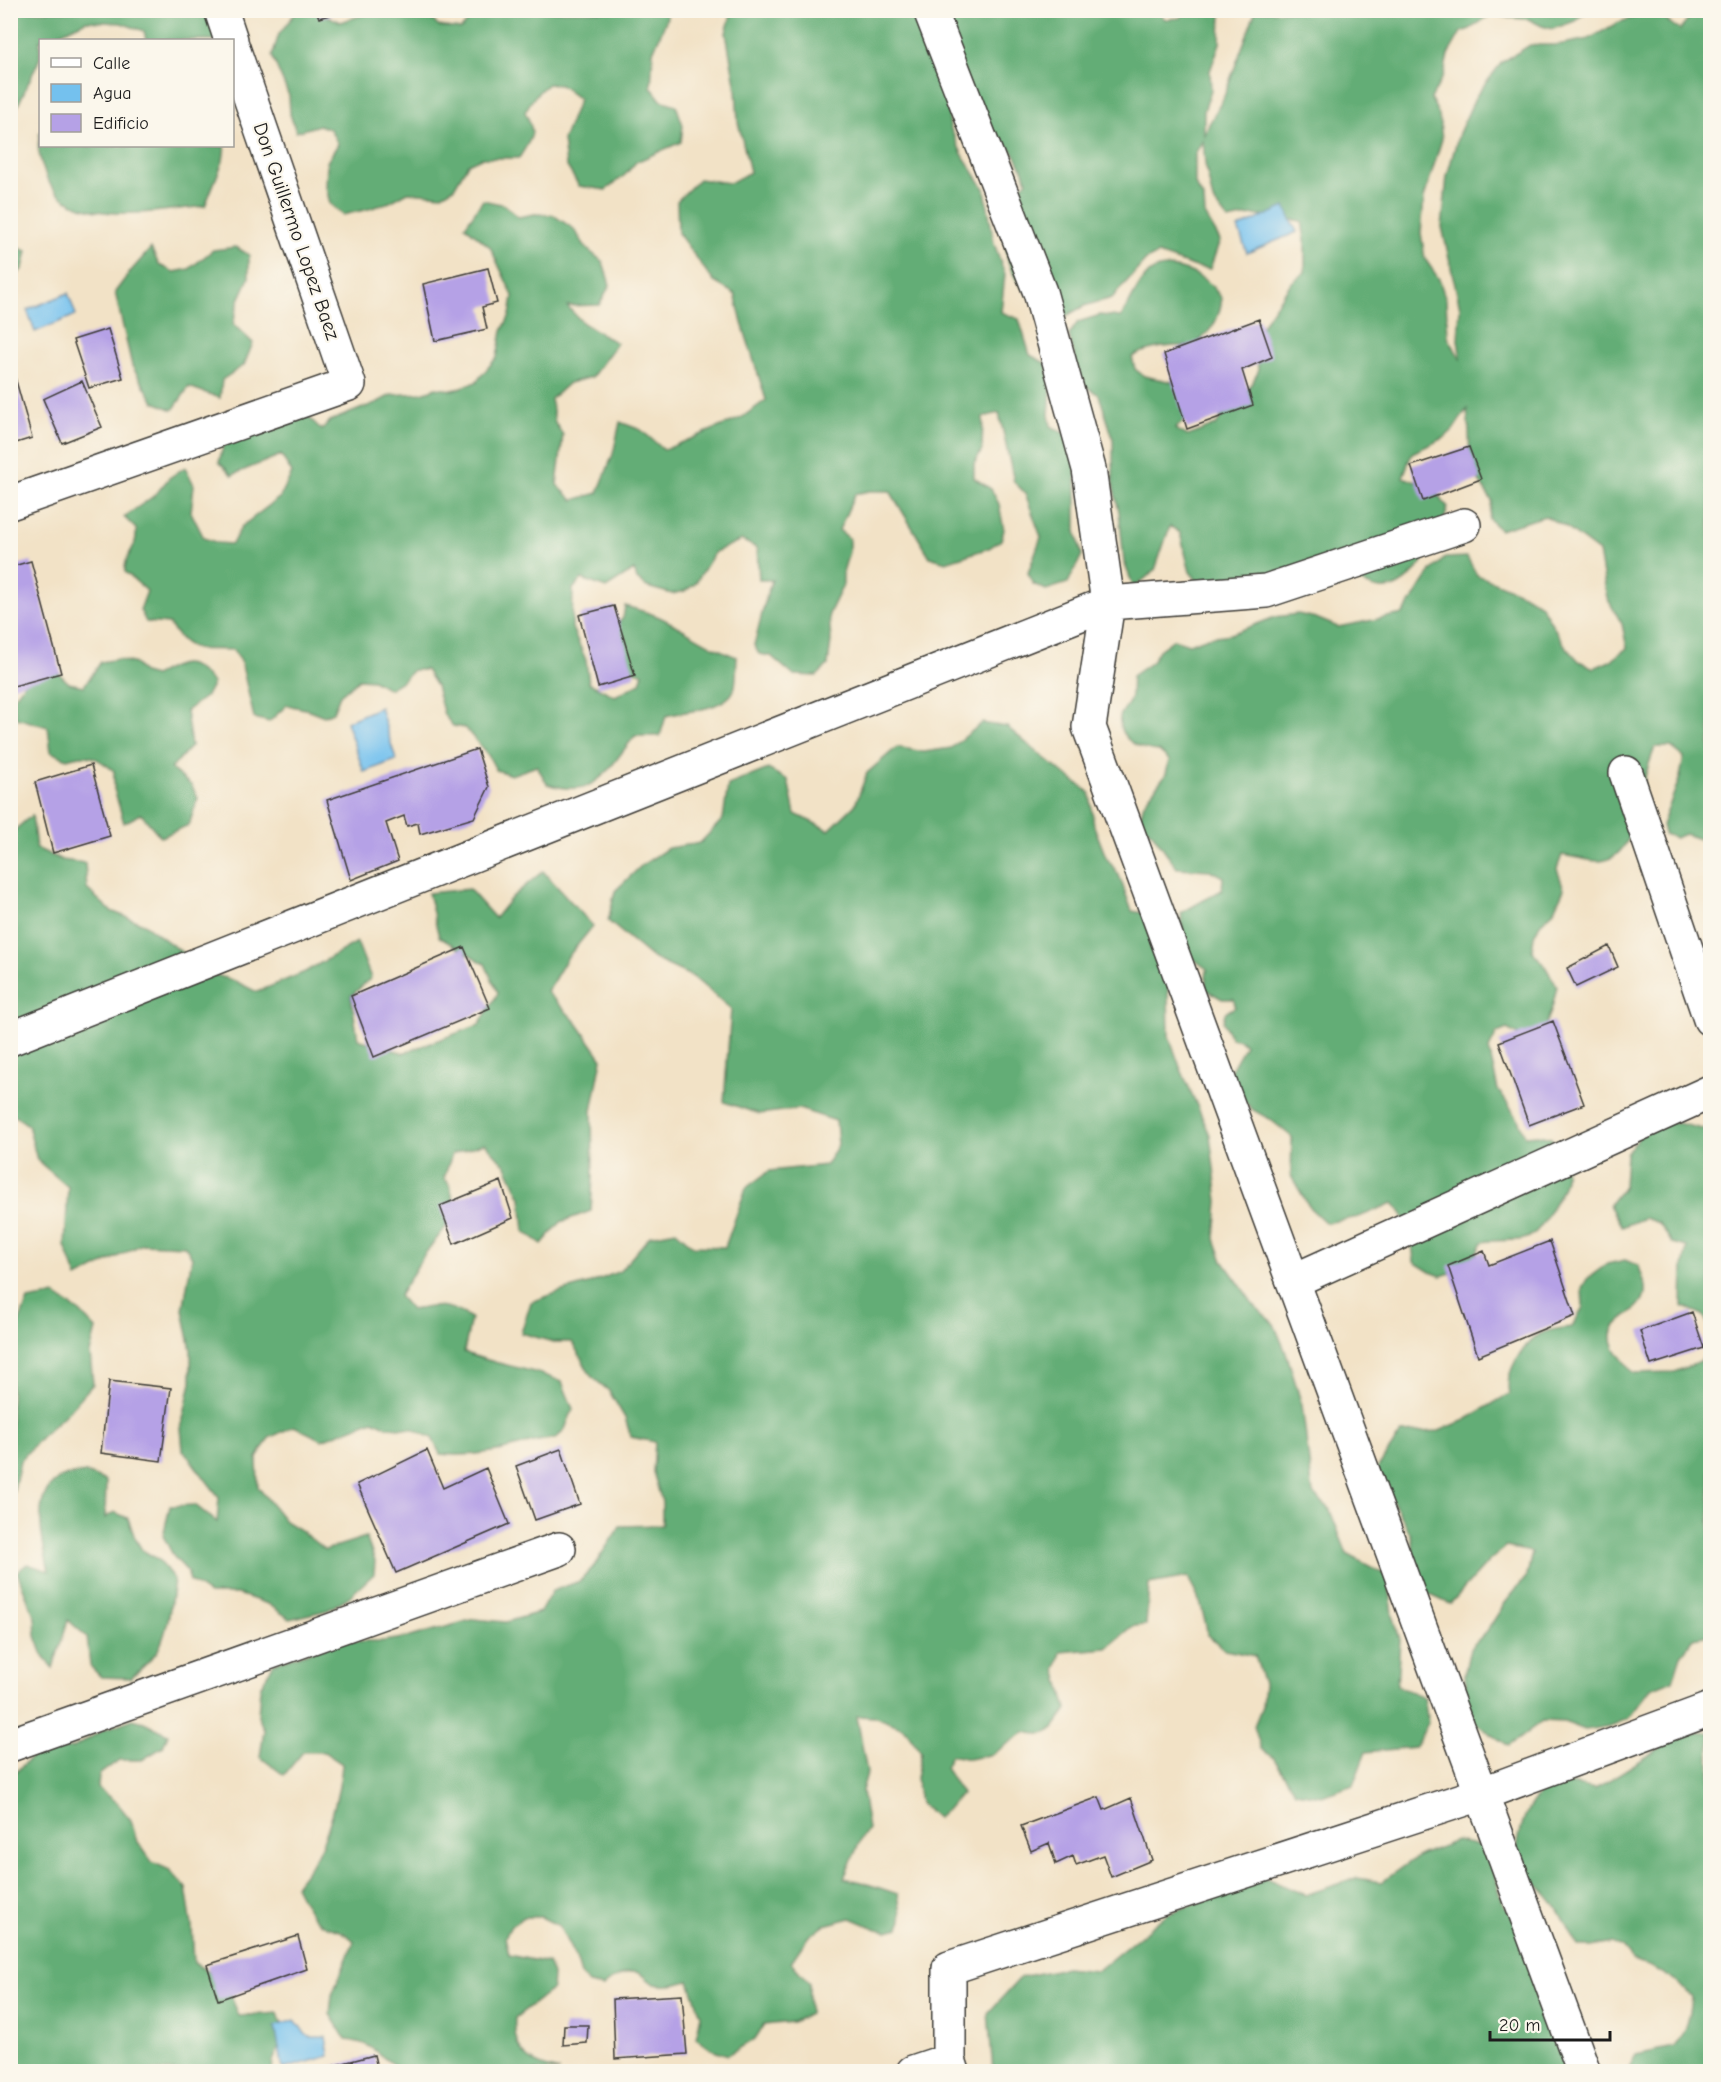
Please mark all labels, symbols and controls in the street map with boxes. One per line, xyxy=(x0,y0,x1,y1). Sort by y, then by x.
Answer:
legend xyxy=(39,39,234,147)
text: Calle xyxy=(93,53,130,74)
text: Agua xyxy=(93,83,131,104)
text: Edificio xyxy=(93,113,149,134)
street label: Don Guillermo Lopez Baez xyxy=(249,120,345,343)
scale bar xyxy=(1490,2004,1610,2042)
text: 20 m xyxy=(1499,2015,1540,2036)

